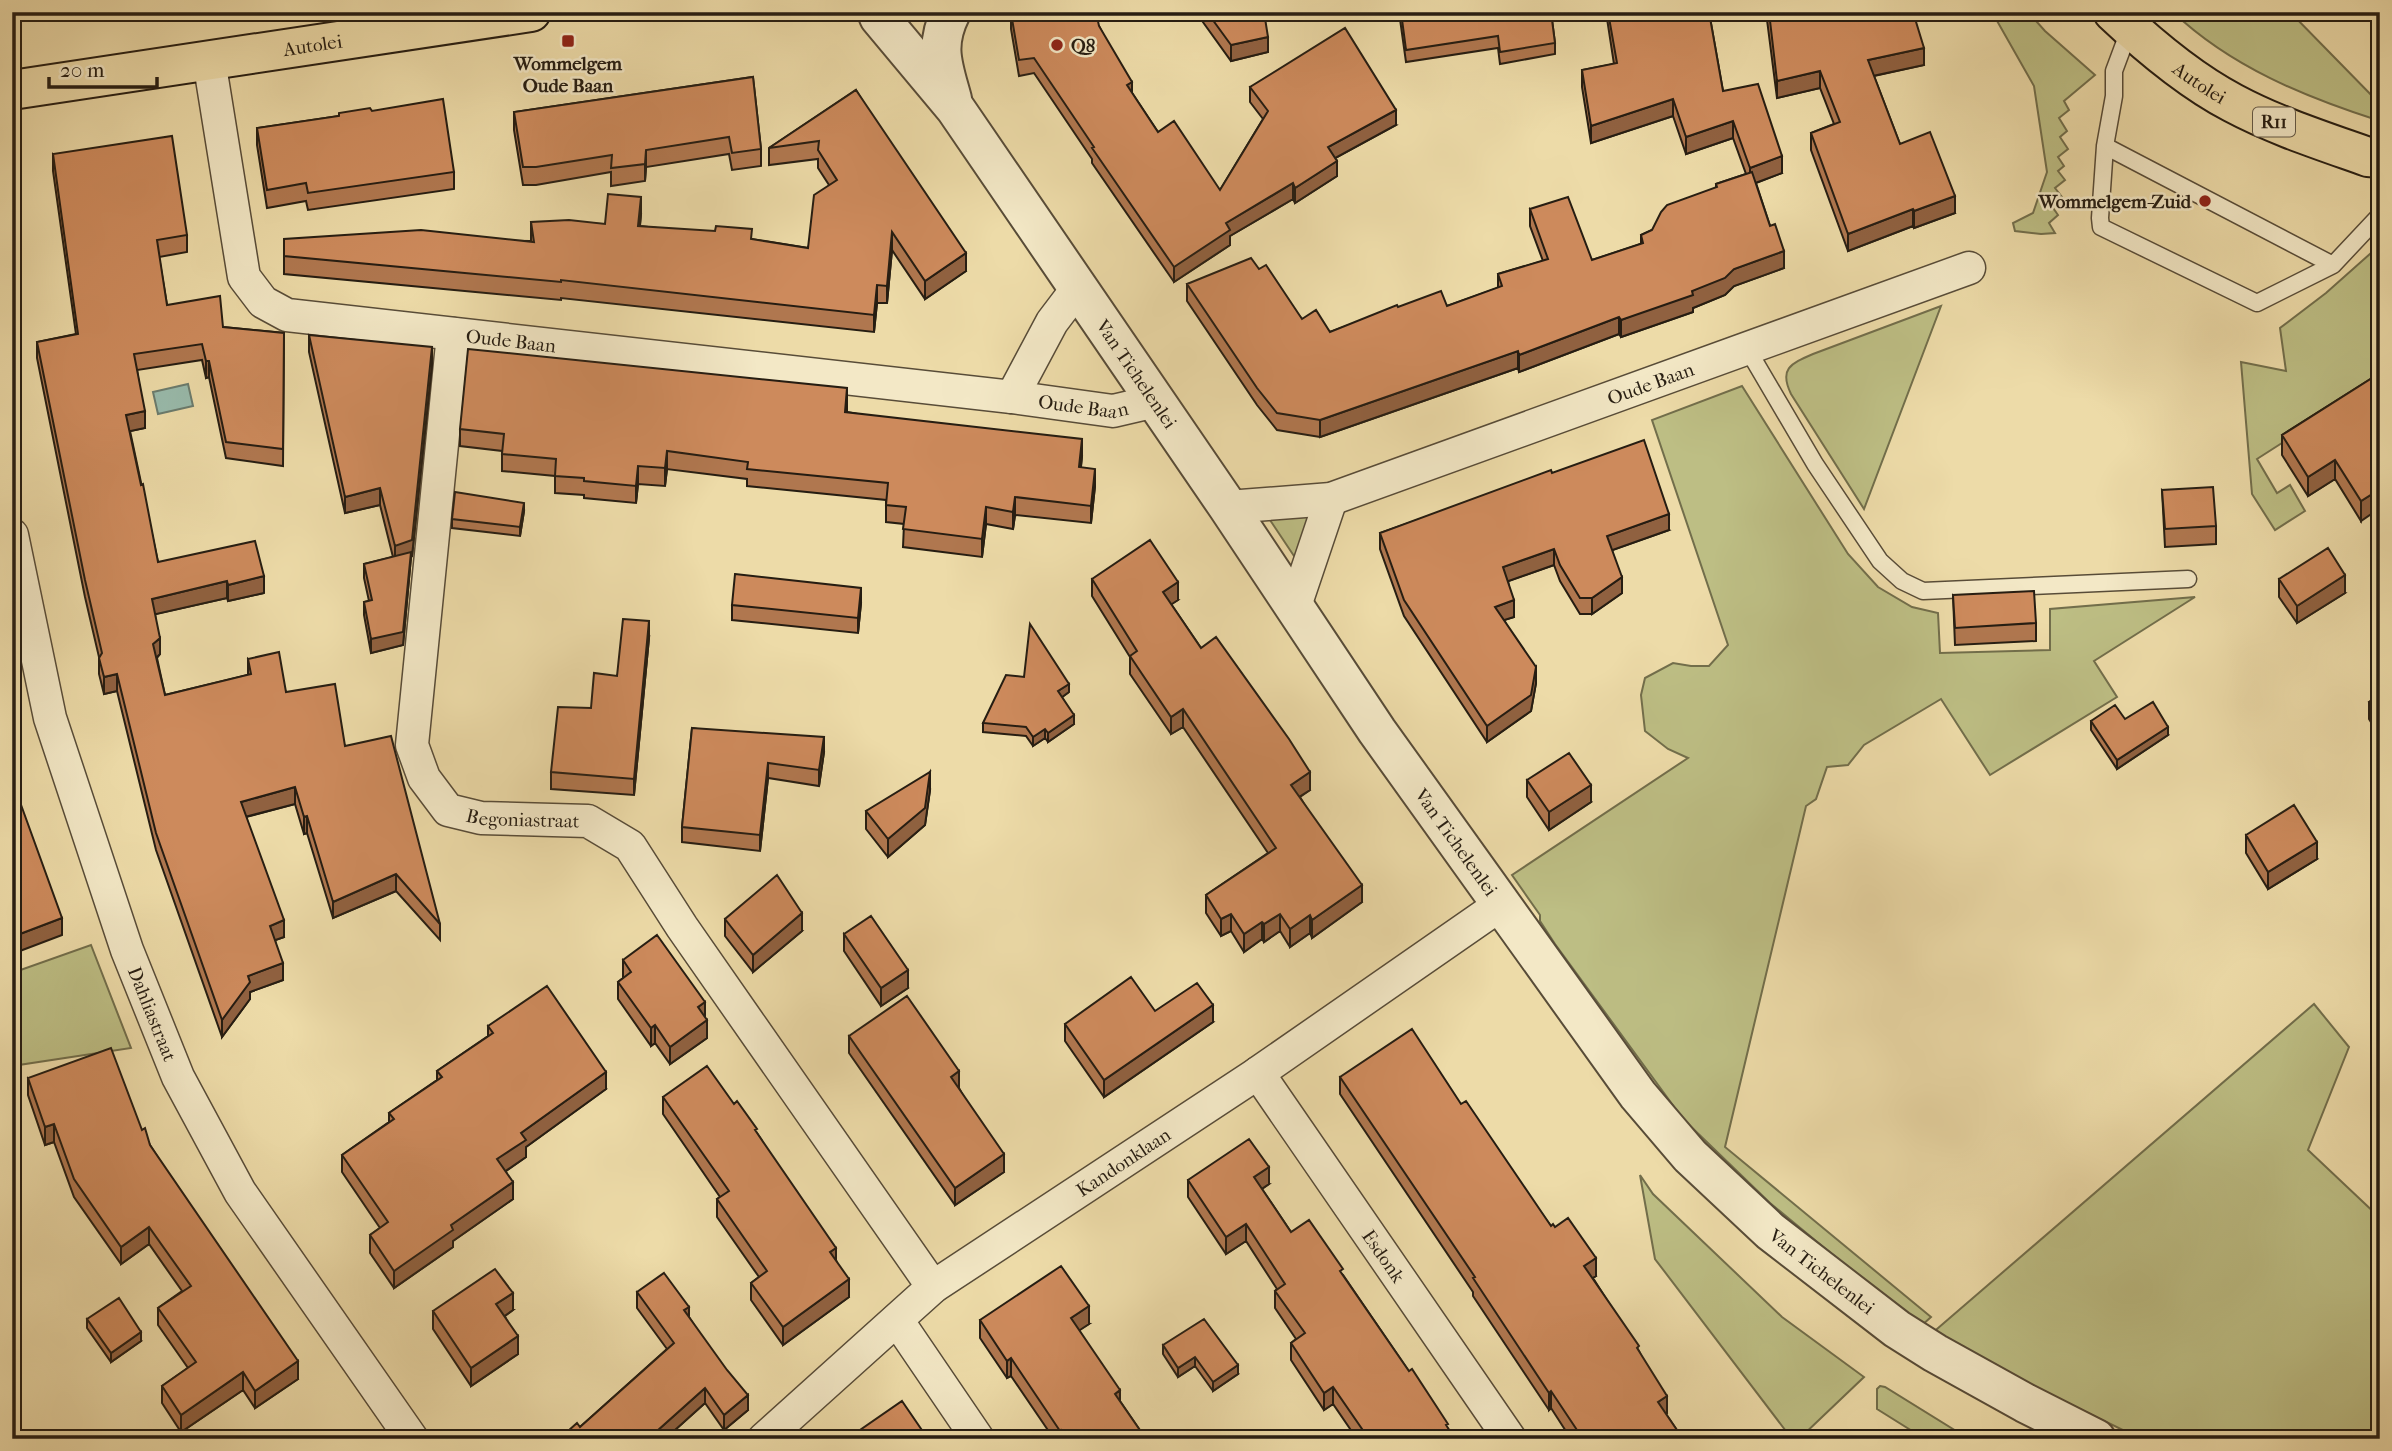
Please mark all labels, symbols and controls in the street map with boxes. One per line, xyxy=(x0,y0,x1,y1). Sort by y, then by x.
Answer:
street label: Autolei xyxy=(281,30,344,61)
marker: Wommelgem Oude Baan xyxy=(560,33,576,49)
place label: Q8 xyxy=(1071,35,1095,57)
marker: Q8 xyxy=(1049,37,1065,53)
scale bar xyxy=(49,46,158,90)
place label: Wommelgem Oude Baan xyxy=(513,53,622,97)
street label: Autolei xyxy=(2167,57,2230,109)
text: 20 m xyxy=(60,58,105,82)
road number: R11 xyxy=(2253,107,2295,136)
place label: Wommelgem-Zuid xyxy=(2037,191,2192,213)
marker: Wommelgem-Zuid xyxy=(2197,193,2213,209)
street label: Van Tichelenlei xyxy=(1091,315,1181,433)
street label: Oude Baan xyxy=(465,325,557,357)
street label: Oude Baan xyxy=(1604,359,1697,410)
street label: Oude Baan xyxy=(1037,391,1131,423)
street label: Van Tichelenlei xyxy=(1409,784,1502,901)
street label: Begoniastraat xyxy=(464,805,580,833)
street label: Dahliastraat xyxy=(123,964,181,1065)
street label: Kandonklaan xyxy=(1072,1124,1175,1202)
street label: Van Tichelenlei xyxy=(1764,1224,1879,1320)
street label: Esdonk xyxy=(1357,1226,1409,1287)

